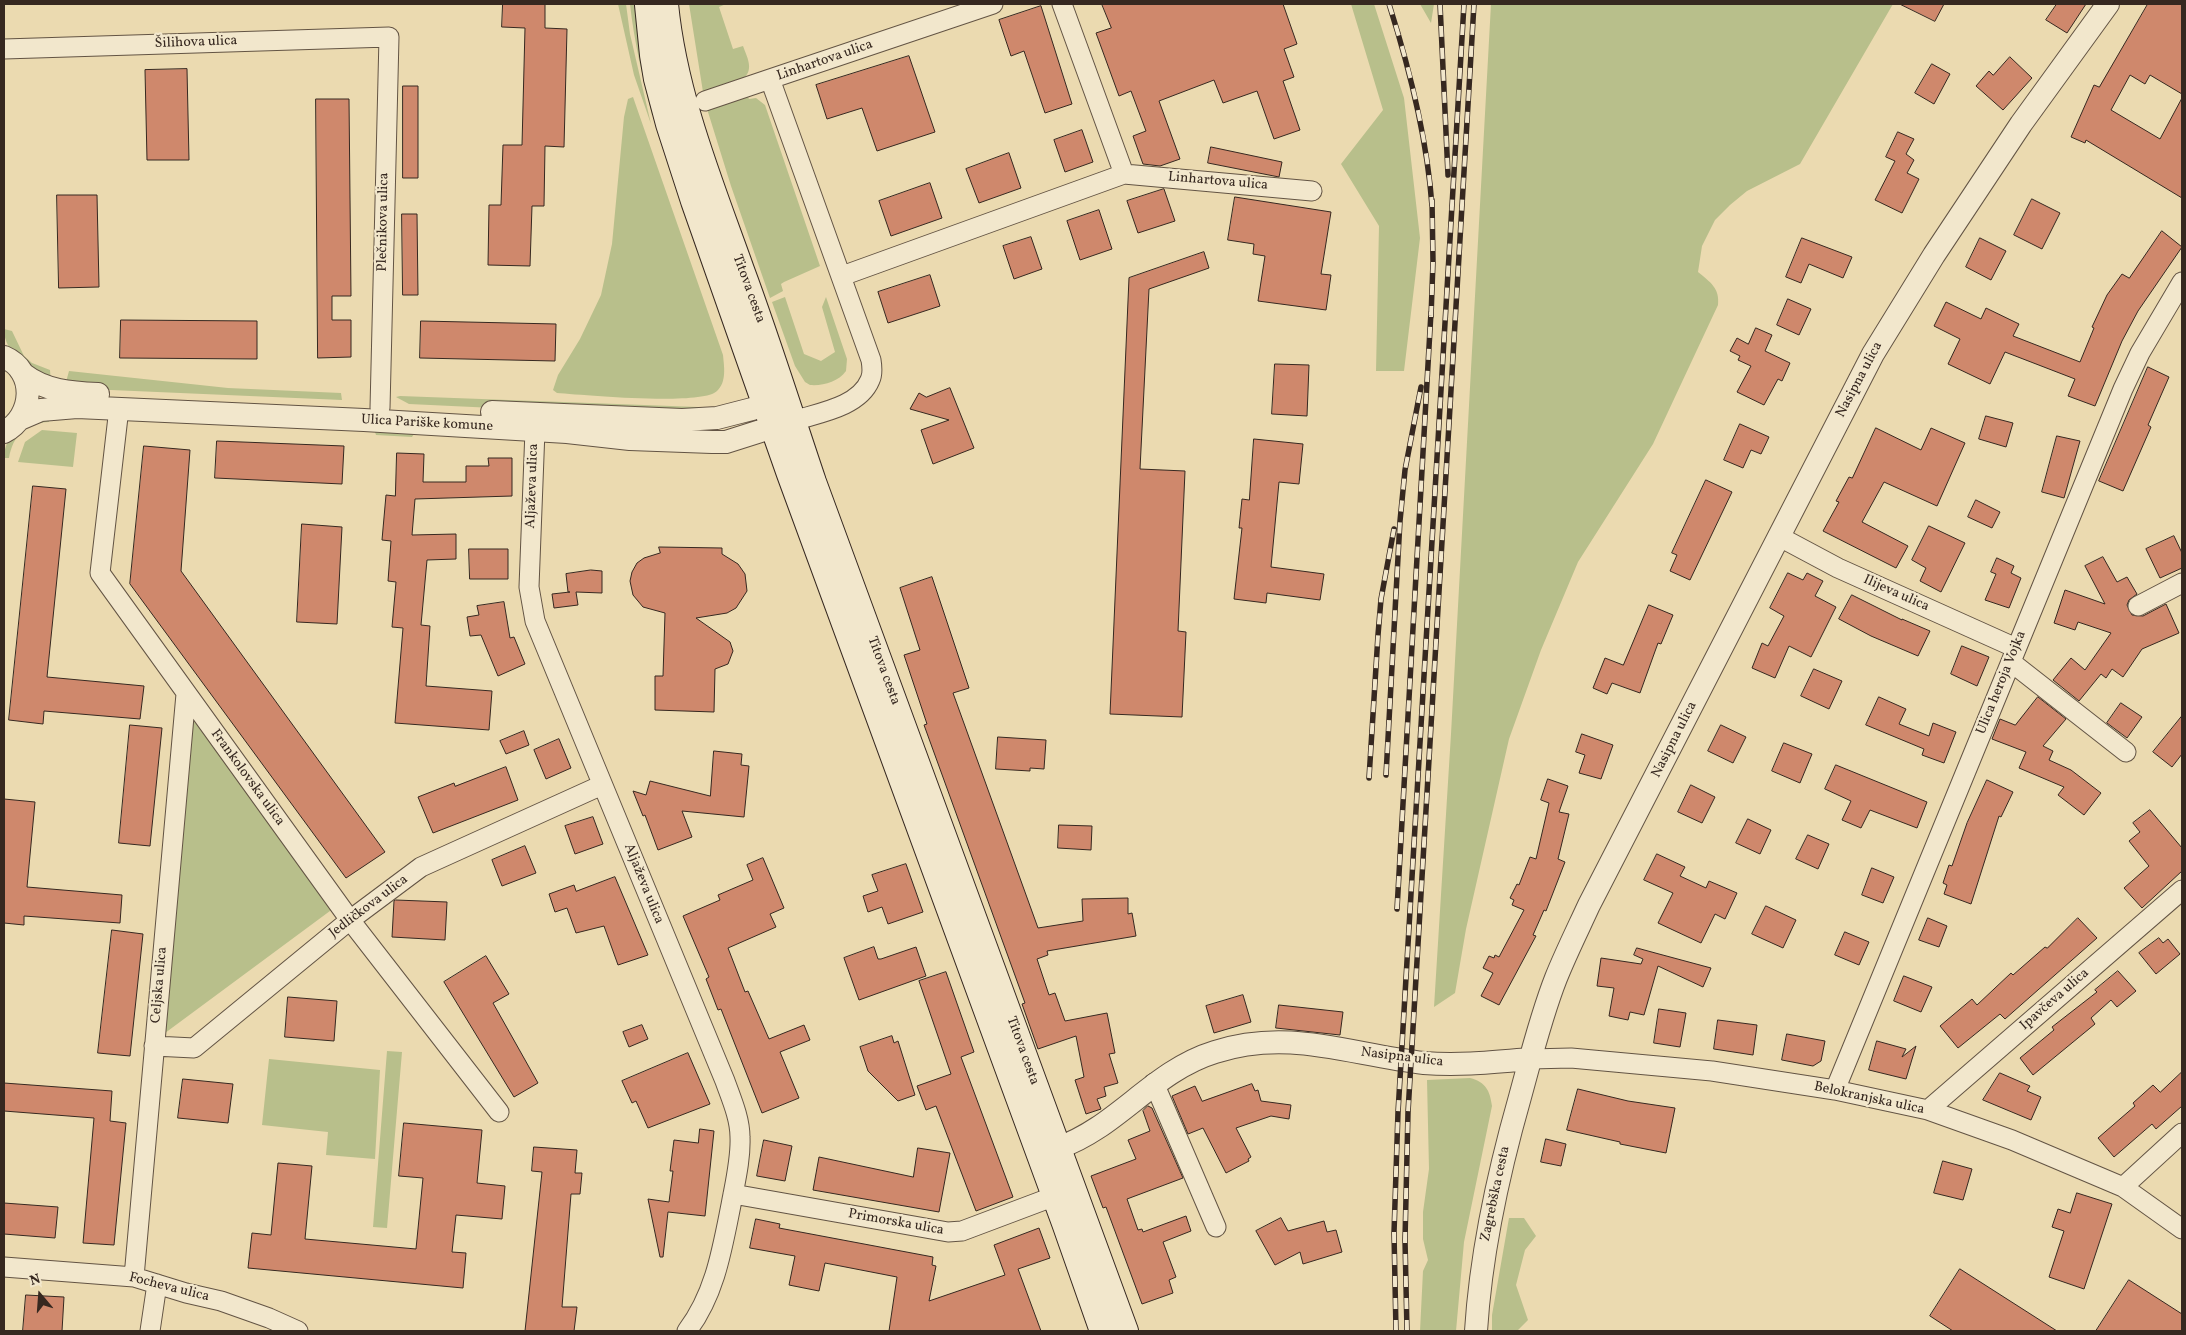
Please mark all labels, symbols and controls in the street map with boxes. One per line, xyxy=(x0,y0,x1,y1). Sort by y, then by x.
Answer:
street label: Šilihova ulica xyxy=(154,33,238,53)
street label: Linhartova ulica xyxy=(775,37,875,85)
street label: Linhartova ulica xyxy=(1167,169,1269,195)
street label: Plečnikova ulica xyxy=(375,172,393,272)
street label: Titova cesta xyxy=(728,252,768,326)
street label: Nasipna ulica xyxy=(1833,339,1887,421)
street label: Ulica Pariške komune xyxy=(361,412,493,436)
street label: Aljaževa ulica xyxy=(523,443,543,529)
street label: Ilijeva ulica xyxy=(1860,572,1932,616)
street label: Ulica heroja Vojka xyxy=(1974,629,2030,737)
street label: Titova cesta xyxy=(863,634,903,708)
street label: Nasipna ulica xyxy=(1649,699,1701,781)
street label: Frankolovska ulica xyxy=(206,726,288,830)
street label: Aljaževa ulica xyxy=(619,841,667,927)
street label: Jedličkova ulica xyxy=(326,872,412,942)
street label: Celjska ulica xyxy=(148,946,172,1024)
street label: Ipavčeva ulica xyxy=(2017,965,2093,1035)
street label: Titova cesta xyxy=(1002,1014,1042,1088)
street label: Nasipna ulica xyxy=(1360,1045,1444,1071)
street label: Belokranjska ulica xyxy=(1812,1079,1926,1119)
street label: Zagrebška cesta xyxy=(1478,1145,1514,1243)
street label: Primorska ulica xyxy=(847,1206,945,1240)
north arrow xyxy=(15,1270,65,1320)
text: N xyxy=(27,1270,43,1291)
street label: Focheva ulica xyxy=(127,1270,211,1306)

